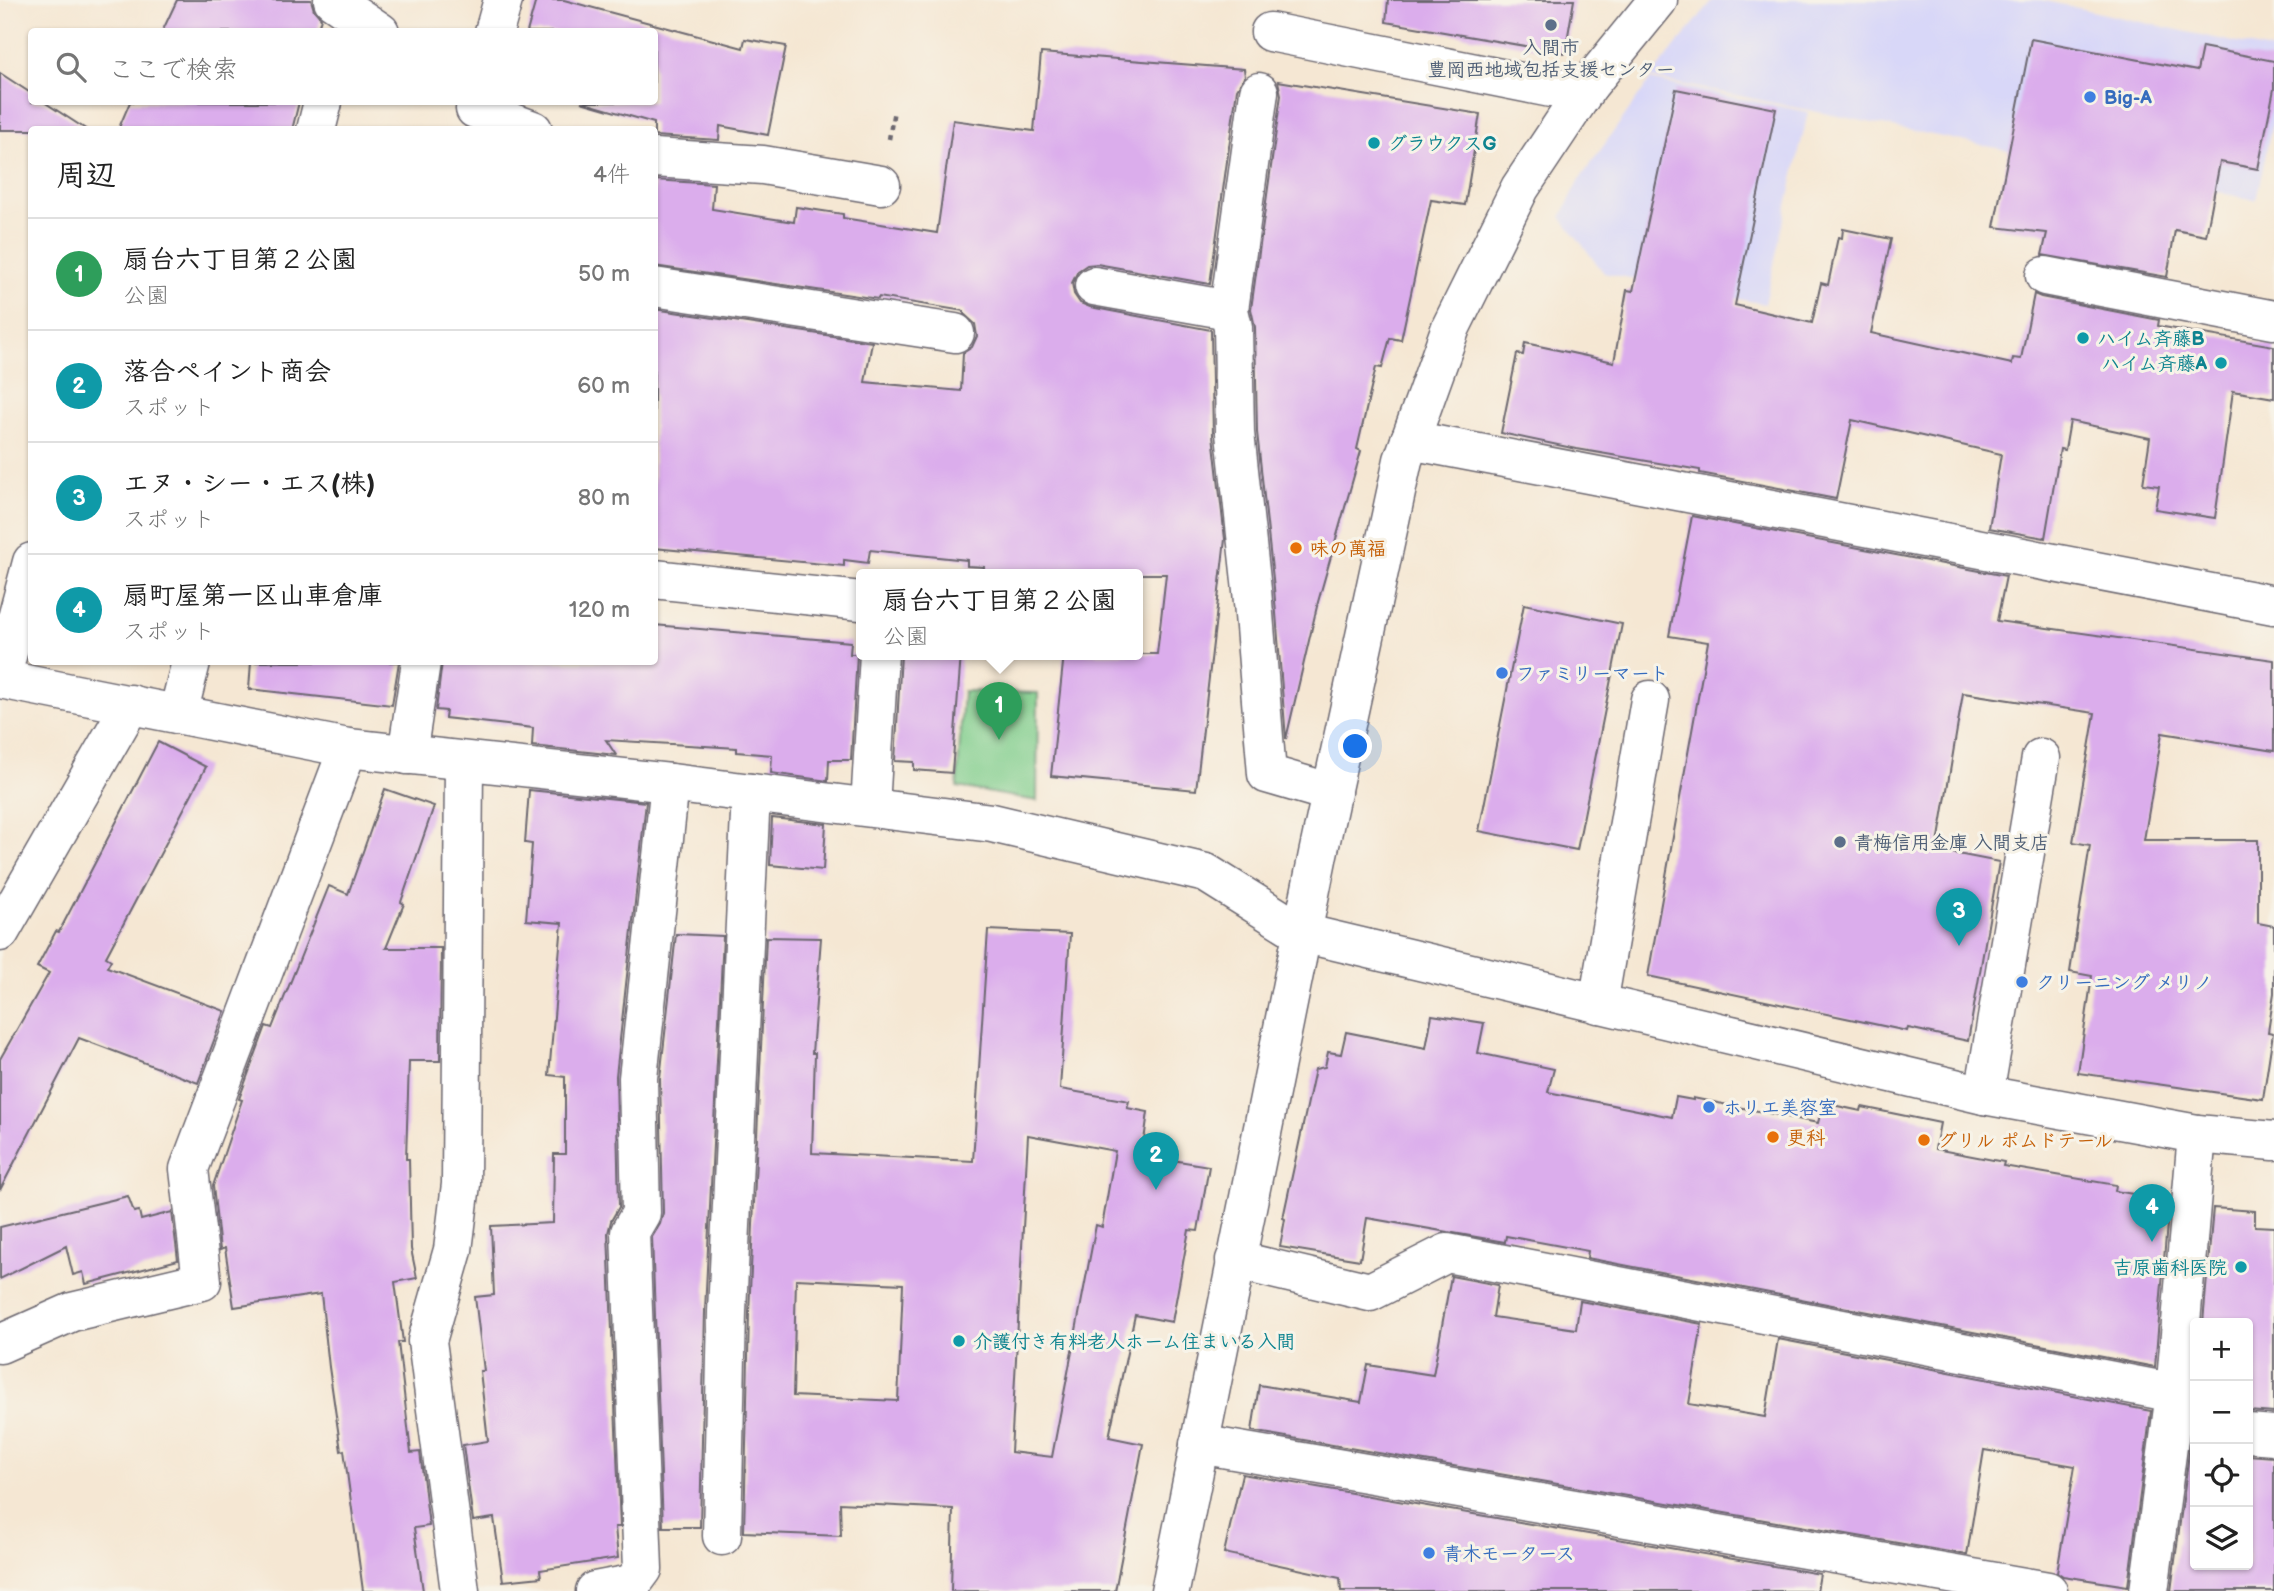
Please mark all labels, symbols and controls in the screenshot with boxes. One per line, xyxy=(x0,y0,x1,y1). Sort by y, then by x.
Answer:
marker: 入間市 豊岡西地域包括支援センター xyxy=(1543,17,1559,33)
search box xyxy=(28,28,658,105)
place label: 入間市 豊岡西地域包括支援センター xyxy=(1427,37,1675,82)
icon: search xyxy=(52,48,90,86)
text: ここで検索 xyxy=(108,55,238,86)
place label: Big-A xyxy=(2104,87,2152,110)
marker: Big-A xyxy=(2082,89,2098,105)
place label: グラウクスG xyxy=(1388,133,1497,156)
marker: グラウクスG xyxy=(1366,135,1382,151)
text: 周辺 xyxy=(56,158,116,194)
text: 4件 xyxy=(593,161,630,189)
text: 扇台六丁目第２公園 xyxy=(123,245,357,276)
text: 1 xyxy=(74,260,84,288)
text: 50 m xyxy=(578,260,630,288)
text: 公園 xyxy=(123,282,169,310)
place label: ハイム斉藤B xyxy=(2097,328,2205,351)
marker: ハイム斉藤B xyxy=(2075,330,2091,346)
place label: ハイム斉藤A xyxy=(2101,353,2207,376)
marker: ハイム斉藤A xyxy=(2213,355,2229,371)
text: 落合ペイント商会 xyxy=(123,357,331,388)
text: 2 xyxy=(72,372,86,400)
text: 60 m xyxy=(577,372,630,400)
text: スポット xyxy=(123,394,215,422)
text: エヌ・シー・エス(株) xyxy=(123,469,375,500)
text: 3 xyxy=(72,484,86,512)
text: 80 m xyxy=(578,484,630,512)
text: スポット xyxy=(123,506,215,534)
place label: 味の萬福 xyxy=(1310,538,1386,561)
marker: 味の萬福 xyxy=(1288,540,1304,556)
popup xyxy=(856,569,1143,660)
text: 扇町屋第一区山車倉庫 xyxy=(123,581,383,612)
text: 扇台六丁目第２公園 xyxy=(882,586,1117,617)
text: 4 xyxy=(72,596,86,624)
text: 120 m xyxy=(569,596,630,624)
text: スポット xyxy=(123,618,215,646)
text: 公園 xyxy=(882,623,928,651)
place label: ファミリーマート xyxy=(1516,663,1669,686)
marker: ファミリーマート xyxy=(1494,665,1510,681)
pin: 1 xyxy=(976,682,1022,740)
your location xyxy=(1338,729,1372,763)
place label: 青梅信用金庫 入間支店 xyxy=(1854,832,2049,855)
marker: 青梅信用金庫 入間支店 xyxy=(1832,834,1848,850)
pin: 3 xyxy=(1936,888,1982,946)
place label: クリーニング メリノ xyxy=(2036,972,2212,995)
marker: クリーニング メリノ xyxy=(2014,974,2030,990)
place label: ホリエ美容室 xyxy=(1723,1097,1837,1120)
marker: ホリエ美容室 xyxy=(1701,1099,1717,1115)
place label: 更科 xyxy=(1787,1127,1826,1150)
marker: 更科 xyxy=(1765,1129,1781,1145)
place label: グリル ポムドテール xyxy=(1938,1130,2113,1153)
pin: 2 xyxy=(1133,1132,1179,1190)
marker: グリル ポムドテール xyxy=(1916,1132,1932,1148)
pin: 4 xyxy=(2129,1184,2175,1242)
place label: 吉原歯科医院 xyxy=(2113,1257,2227,1280)
marker: 吉原歯科医院 xyxy=(2233,1259,2249,1275)
map controls xyxy=(2190,1318,2253,1570)
button: + xyxy=(2190,1318,2253,1381)
place label: 介護付き有料老人ホーム住まいる入間 xyxy=(973,1331,1295,1354)
marker: 介護付き有料老人ホーム住まいる入間 xyxy=(951,1333,967,1349)
button: − xyxy=(2190,1381,2253,1444)
button: locate xyxy=(2190,1444,2253,1507)
button: layers xyxy=(2190,1507,2253,1570)
place label: 青木モータース xyxy=(1443,1543,1575,1566)
marker: 青木モータース xyxy=(1421,1545,1437,1561)

